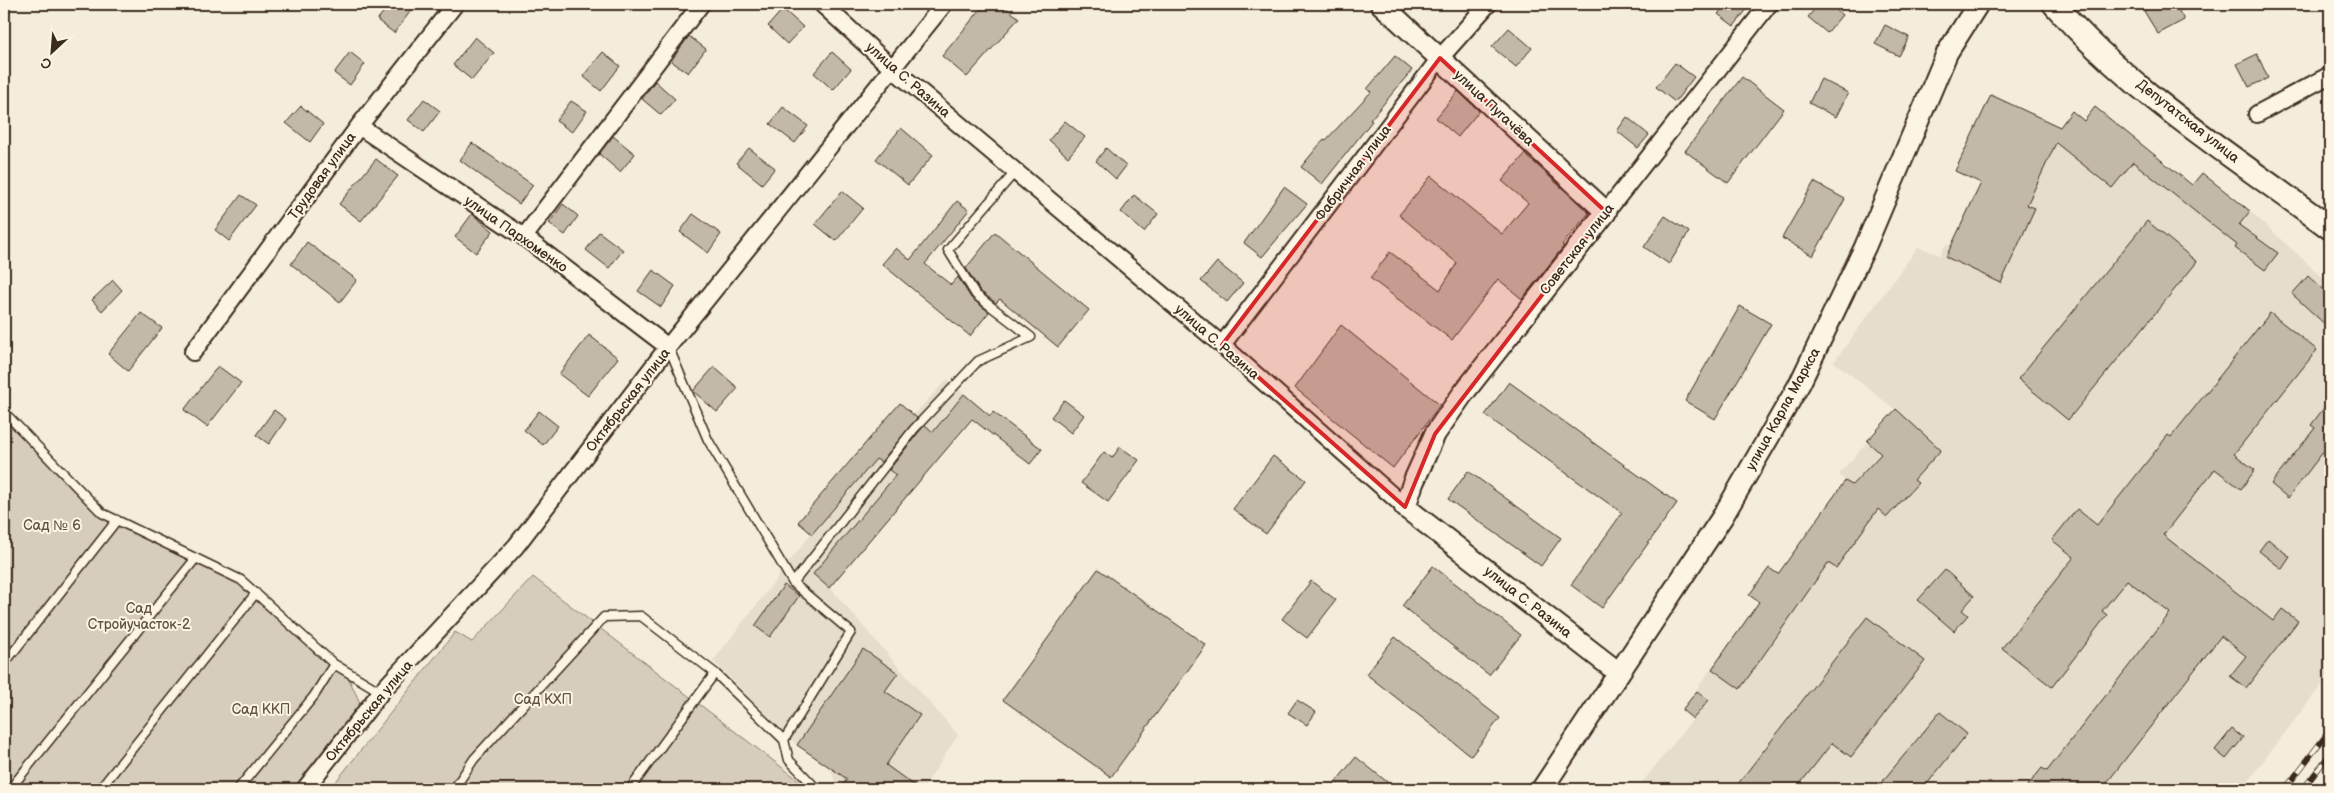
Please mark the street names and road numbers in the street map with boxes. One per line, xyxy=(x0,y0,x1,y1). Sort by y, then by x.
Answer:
street label: улица С. Разина xyxy=(862,39,954,122)
street label: улица Пугачёва xyxy=(1450,67,1538,150)
street label: Депутатская улица xyxy=(2133,76,2243,167)
street label: Фабричная улица xyxy=(1311,121,1395,225)
street label: Трудовая улица xyxy=(284,128,360,223)
street label: улица Пархоменко xyxy=(461,192,571,276)
street label: Советская улица xyxy=(1536,200,1618,298)
street label: улица С. Разина xyxy=(1171,301,1263,384)
street label: Октябрьская улица xyxy=(582,344,674,455)
street label: улица Карла Маркса xyxy=(1742,344,1824,473)
street label: улица С. Разина xyxy=(1481,563,1576,642)
street label: Октябрьская улица xyxy=(322,656,417,765)

